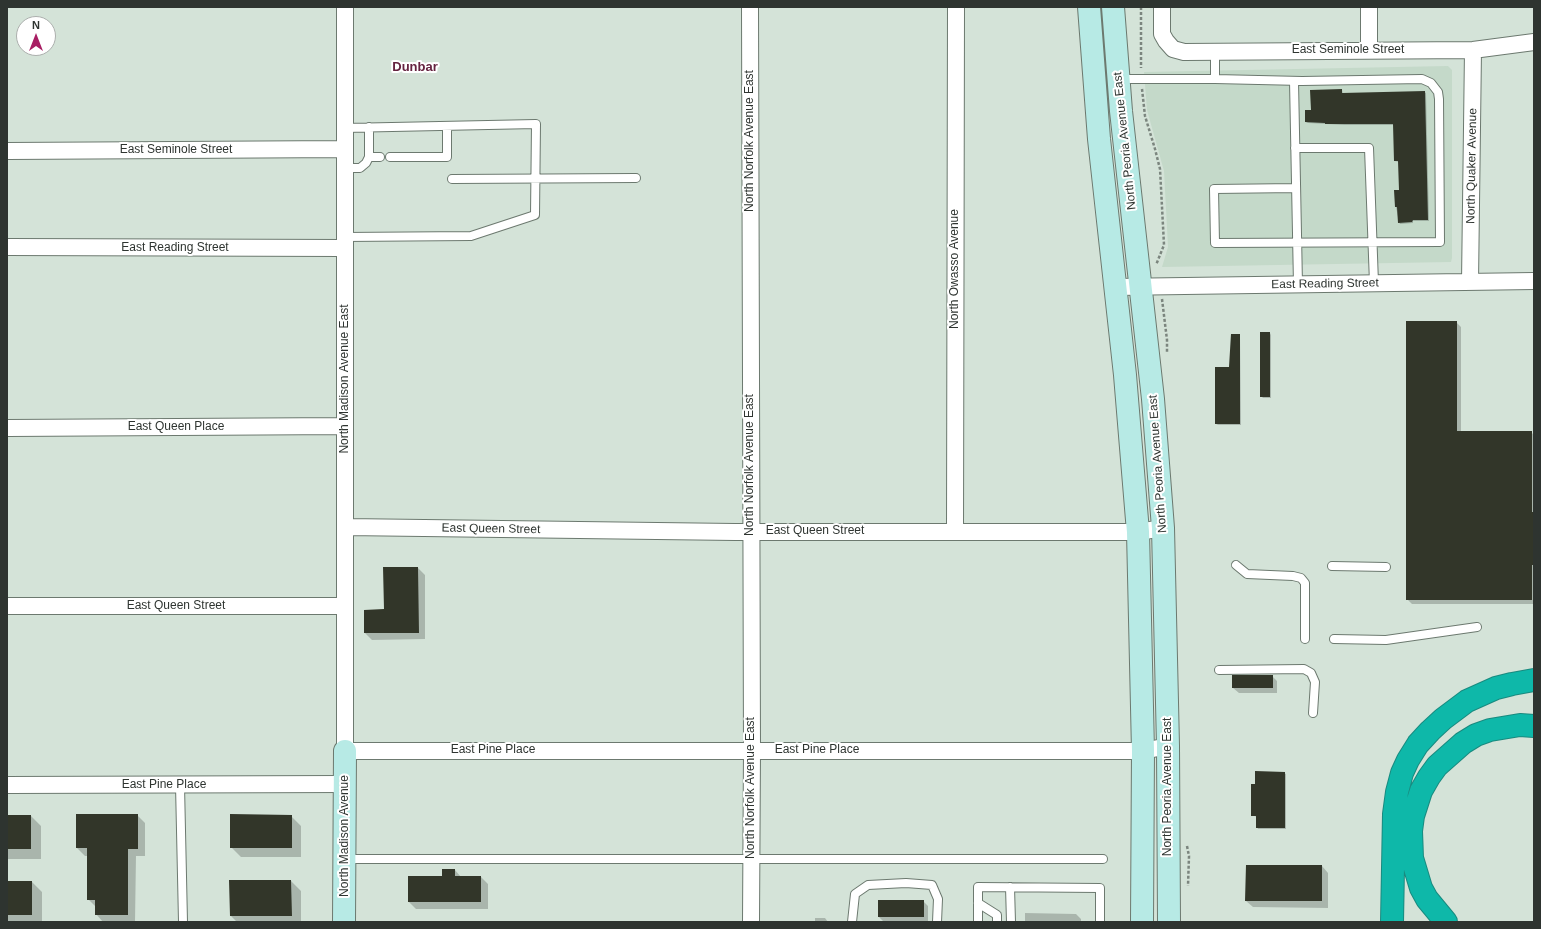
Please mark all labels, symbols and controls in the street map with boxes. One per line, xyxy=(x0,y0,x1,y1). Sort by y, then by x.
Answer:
north arrow xyxy=(16,16,56,56)
text: N xyxy=(32,19,40,31)
street label: East Seminole Street xyxy=(1292,43,1404,57)
district label: Dunbar xyxy=(392,59,438,75)
street label: North Norfolk Avenue East xyxy=(743,70,757,212)
street label: North Peoria Avenue East xyxy=(1111,71,1139,211)
street label: North Quaker Avenue xyxy=(1464,108,1480,224)
street label: East Seminole Street xyxy=(120,143,232,157)
street label: North Owasso Avenue xyxy=(948,209,962,329)
street label: East Reading Street xyxy=(121,241,229,255)
street label: East Reading Street xyxy=(1271,276,1379,292)
street label: North Madison Avenue East xyxy=(338,304,352,454)
street label: North Norfolk Avenue East xyxy=(743,394,757,536)
street label: North Peoria Avenue East xyxy=(1146,394,1170,534)
street label: East Queen Place xyxy=(128,420,224,434)
street label: East Queen Street xyxy=(442,521,540,537)
street label: East Queen Street xyxy=(766,524,864,538)
street label: East Queen Street xyxy=(127,599,225,613)
street label: North Norfolk Avenue East xyxy=(744,717,758,859)
street label: North Peoria Avenue East xyxy=(1161,718,1175,856)
street label: East Pine Place xyxy=(451,743,535,757)
street label: East Pine Place xyxy=(775,743,859,757)
street label: North Madison Avenue xyxy=(338,775,352,897)
street label: East Pine Place xyxy=(122,778,206,792)

